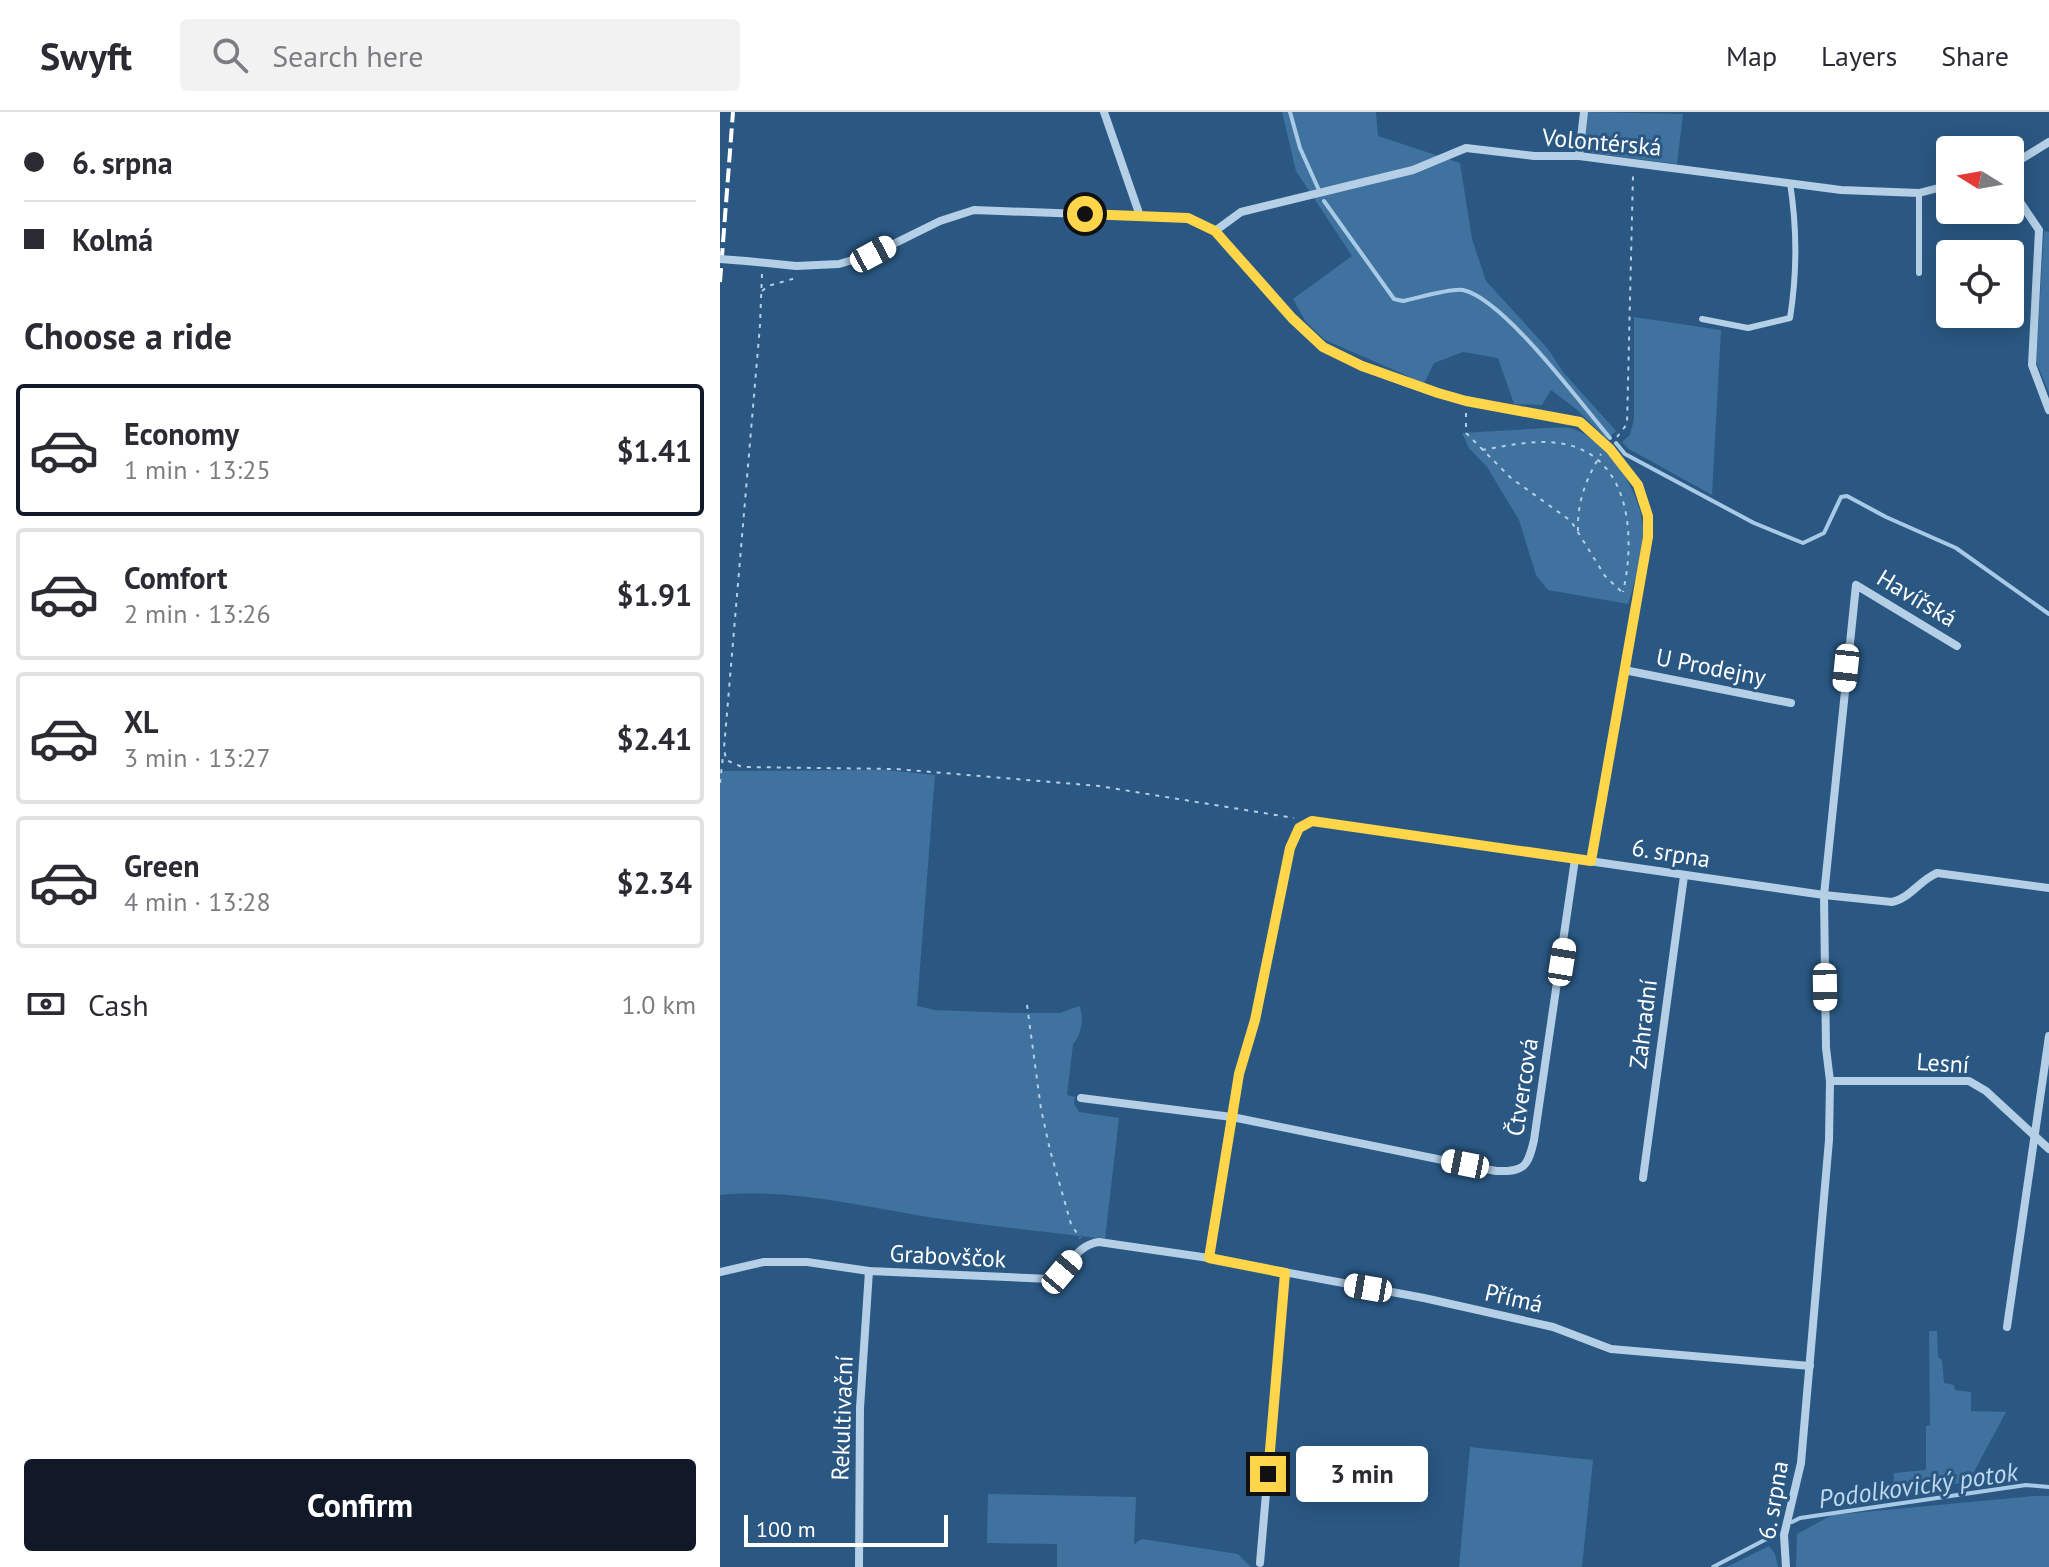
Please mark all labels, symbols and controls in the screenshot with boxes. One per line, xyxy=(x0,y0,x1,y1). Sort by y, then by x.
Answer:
search box xyxy=(180,19,740,91)
text: Swyft xyxy=(40,31,132,80)
icon: search xyxy=(208,33,252,77)
text: Search here xyxy=(272,36,423,75)
text: Map xyxy=(1726,37,1777,74)
text: Layers xyxy=(1821,37,1897,74)
text: Share xyxy=(1941,37,2009,74)
street label: Volontérská xyxy=(1540,121,1663,163)
north arrow xyxy=(1936,136,2024,224)
map controls xyxy=(1936,136,2024,328)
text: 6. srpna xyxy=(72,143,173,182)
route start xyxy=(1067,196,1103,232)
text: Kolmá xyxy=(72,220,153,259)
car xyxy=(846,232,900,276)
button: locate xyxy=(1936,240,2024,328)
text: Choose a ride xyxy=(24,312,232,359)
icon: car xyxy=(28,414,100,486)
text: Economy xyxy=(124,414,239,453)
text: $1.41 xyxy=(617,431,692,470)
text: 1 min · 13:25 xyxy=(124,453,271,486)
icon: car xyxy=(28,558,100,630)
text: Comfort xyxy=(124,558,227,597)
street label: Havířská xyxy=(1871,562,1963,634)
text: $1.91 xyxy=(617,575,692,614)
text: 2 min · 13:26 xyxy=(124,597,271,630)
street label: U Prodejny xyxy=(1653,641,1769,693)
car xyxy=(1832,643,1860,693)
icon: car xyxy=(28,702,100,774)
text: XL xyxy=(124,702,158,741)
text: $2.41 xyxy=(617,719,692,758)
text: 3 min · 13:27 xyxy=(124,741,271,774)
street label: 6. srpna xyxy=(1630,832,1712,874)
icon: car xyxy=(28,846,100,918)
text: Green xyxy=(124,846,199,885)
text: $2.34 xyxy=(617,863,692,902)
text: 4 min · 13:28 xyxy=(124,885,271,918)
car xyxy=(1546,936,1578,988)
car xyxy=(1813,963,1837,1011)
street label: Zahradní xyxy=(1622,977,1664,1071)
icon: cash xyxy=(24,982,68,1026)
text: Cash xyxy=(88,985,149,1024)
text: 1.0 km xyxy=(622,988,696,1021)
street label: Čtvercová xyxy=(1499,1036,1545,1138)
street label: Lesní xyxy=(1916,1046,1970,1080)
car xyxy=(1439,1148,1491,1180)
street label: Grabovščok xyxy=(889,1237,1008,1275)
car xyxy=(1037,1246,1087,1298)
car xyxy=(1342,1272,1394,1304)
street label: Přímá xyxy=(1482,1276,1546,1320)
street label: Rekultivační xyxy=(824,1355,860,1481)
callout: 3 min xyxy=(1296,1446,1428,1502)
water label: Podolkovický potok xyxy=(1816,1454,2021,1515)
route end xyxy=(1250,1456,1286,1492)
text: 3 min xyxy=(1330,1457,1394,1490)
street label: 6. srpna xyxy=(1751,1458,1795,1542)
button: Confirm xyxy=(24,1459,696,1551)
scale bar xyxy=(744,1511,948,1547)
text: 100 m xyxy=(756,1515,816,1543)

